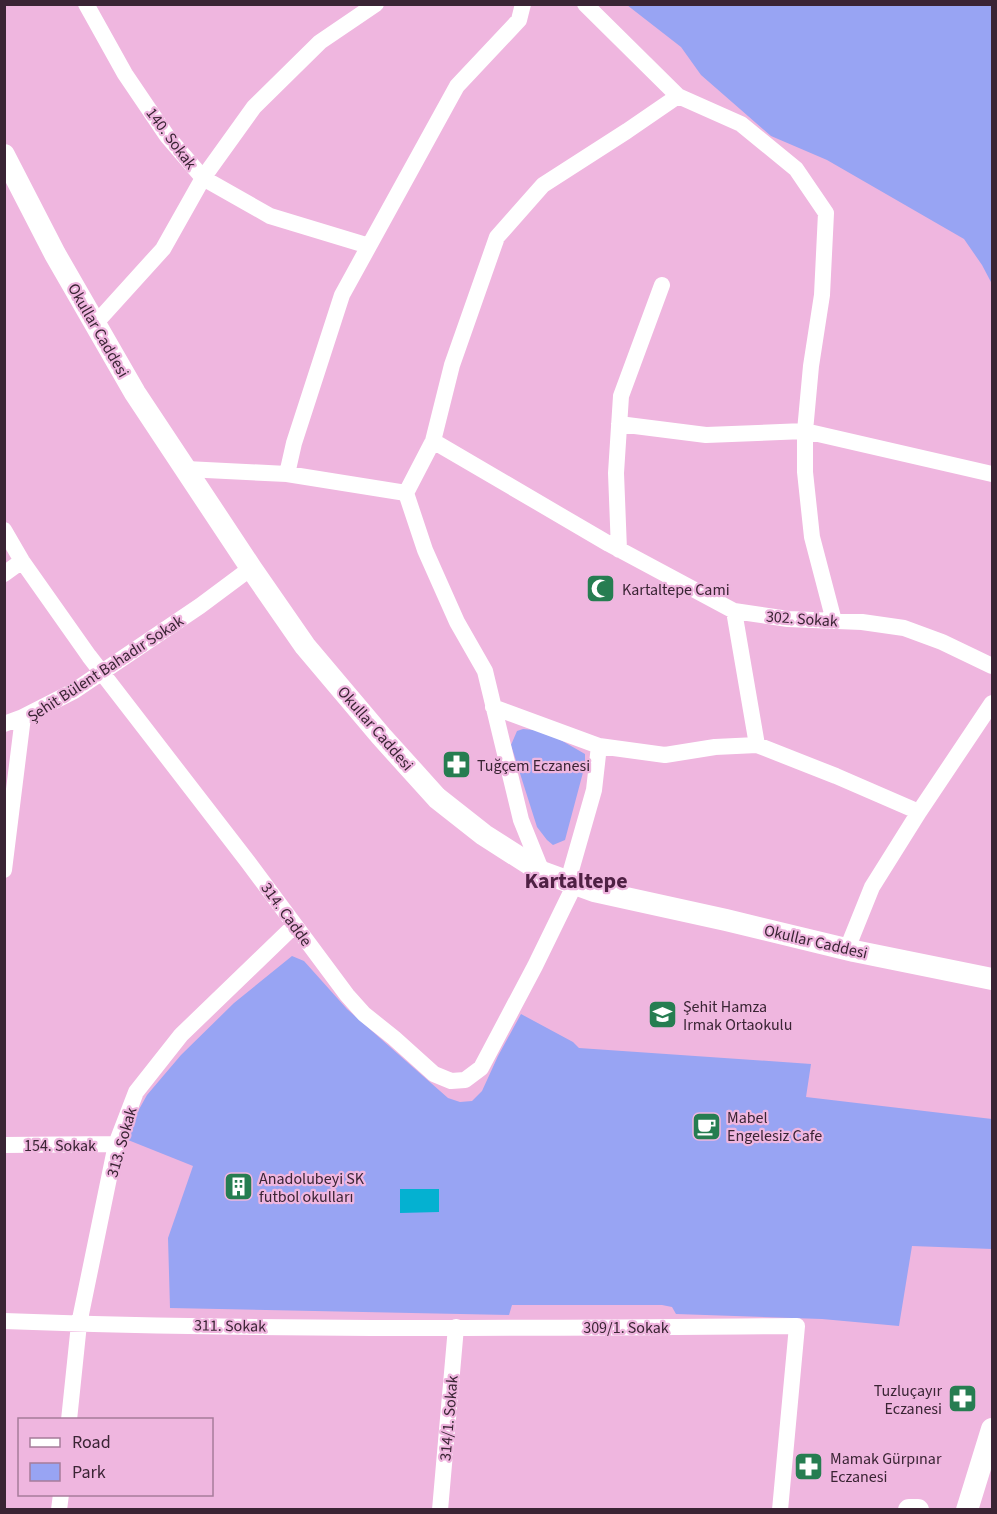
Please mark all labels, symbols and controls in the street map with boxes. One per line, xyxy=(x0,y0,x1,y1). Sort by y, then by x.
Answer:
street label: 140. Sokak xyxy=(141,103,202,174)
street label: Okullar Caddesi xyxy=(62,279,134,382)
mosque icon: Kartaltepe Cami xyxy=(585,573,617,605)
place label: Kartaltepe Cami xyxy=(622,579,730,601)
street label: 302. Sokak xyxy=(765,606,839,632)
street label: Şehit Bülent Bahadır Sokak xyxy=(23,610,188,728)
street label: Okullar Caddesi xyxy=(332,682,418,776)
pharmacy icon: Tuğçem Eczanesi xyxy=(440,749,472,781)
place label: Tuğçem Eczanesi xyxy=(477,755,590,777)
district label: Kartaltepe xyxy=(524,865,628,897)
street label: 314. Cadde xyxy=(256,878,317,951)
street label: Okullar Caddesi xyxy=(762,919,870,965)
place label: Şehit Hamza Irmak Ortaokulu xyxy=(683,996,792,1036)
school or university icon: Şehit Hamza Irmak Ortaokulu xyxy=(646,999,678,1031)
street label: 313. Sokak xyxy=(101,1105,142,1180)
place label: Mabel Engelesiz Cafe xyxy=(727,1107,822,1147)
cafe icon: Mabel Engelesiz Cafe xyxy=(690,1110,722,1142)
street label: 154. Sokak xyxy=(24,1135,96,1157)
place label: Anadolubeyi SK futbol okulları xyxy=(259,1168,365,1208)
building icon: Anadolubeyi SK futbol okulları xyxy=(222,1171,254,1203)
street label: 311. Sokak xyxy=(194,1314,266,1338)
street label: 309/1. Sokak xyxy=(583,1317,669,1339)
street label: 314/1. Sokak xyxy=(434,1374,464,1462)
place label: Tuzluçayır Eczanesi xyxy=(874,1380,942,1420)
pharmacy icon: Tuzluçayır Eczanesi xyxy=(947,1383,979,1415)
legend xyxy=(18,1418,213,1496)
text: Road xyxy=(72,1430,111,1455)
place label: Mamak Gürpınar Eczanesi xyxy=(830,1448,942,1488)
pharmacy icon: Mamak Gürpınar Eczanesi xyxy=(793,1451,825,1483)
text: Park xyxy=(72,1460,106,1485)

